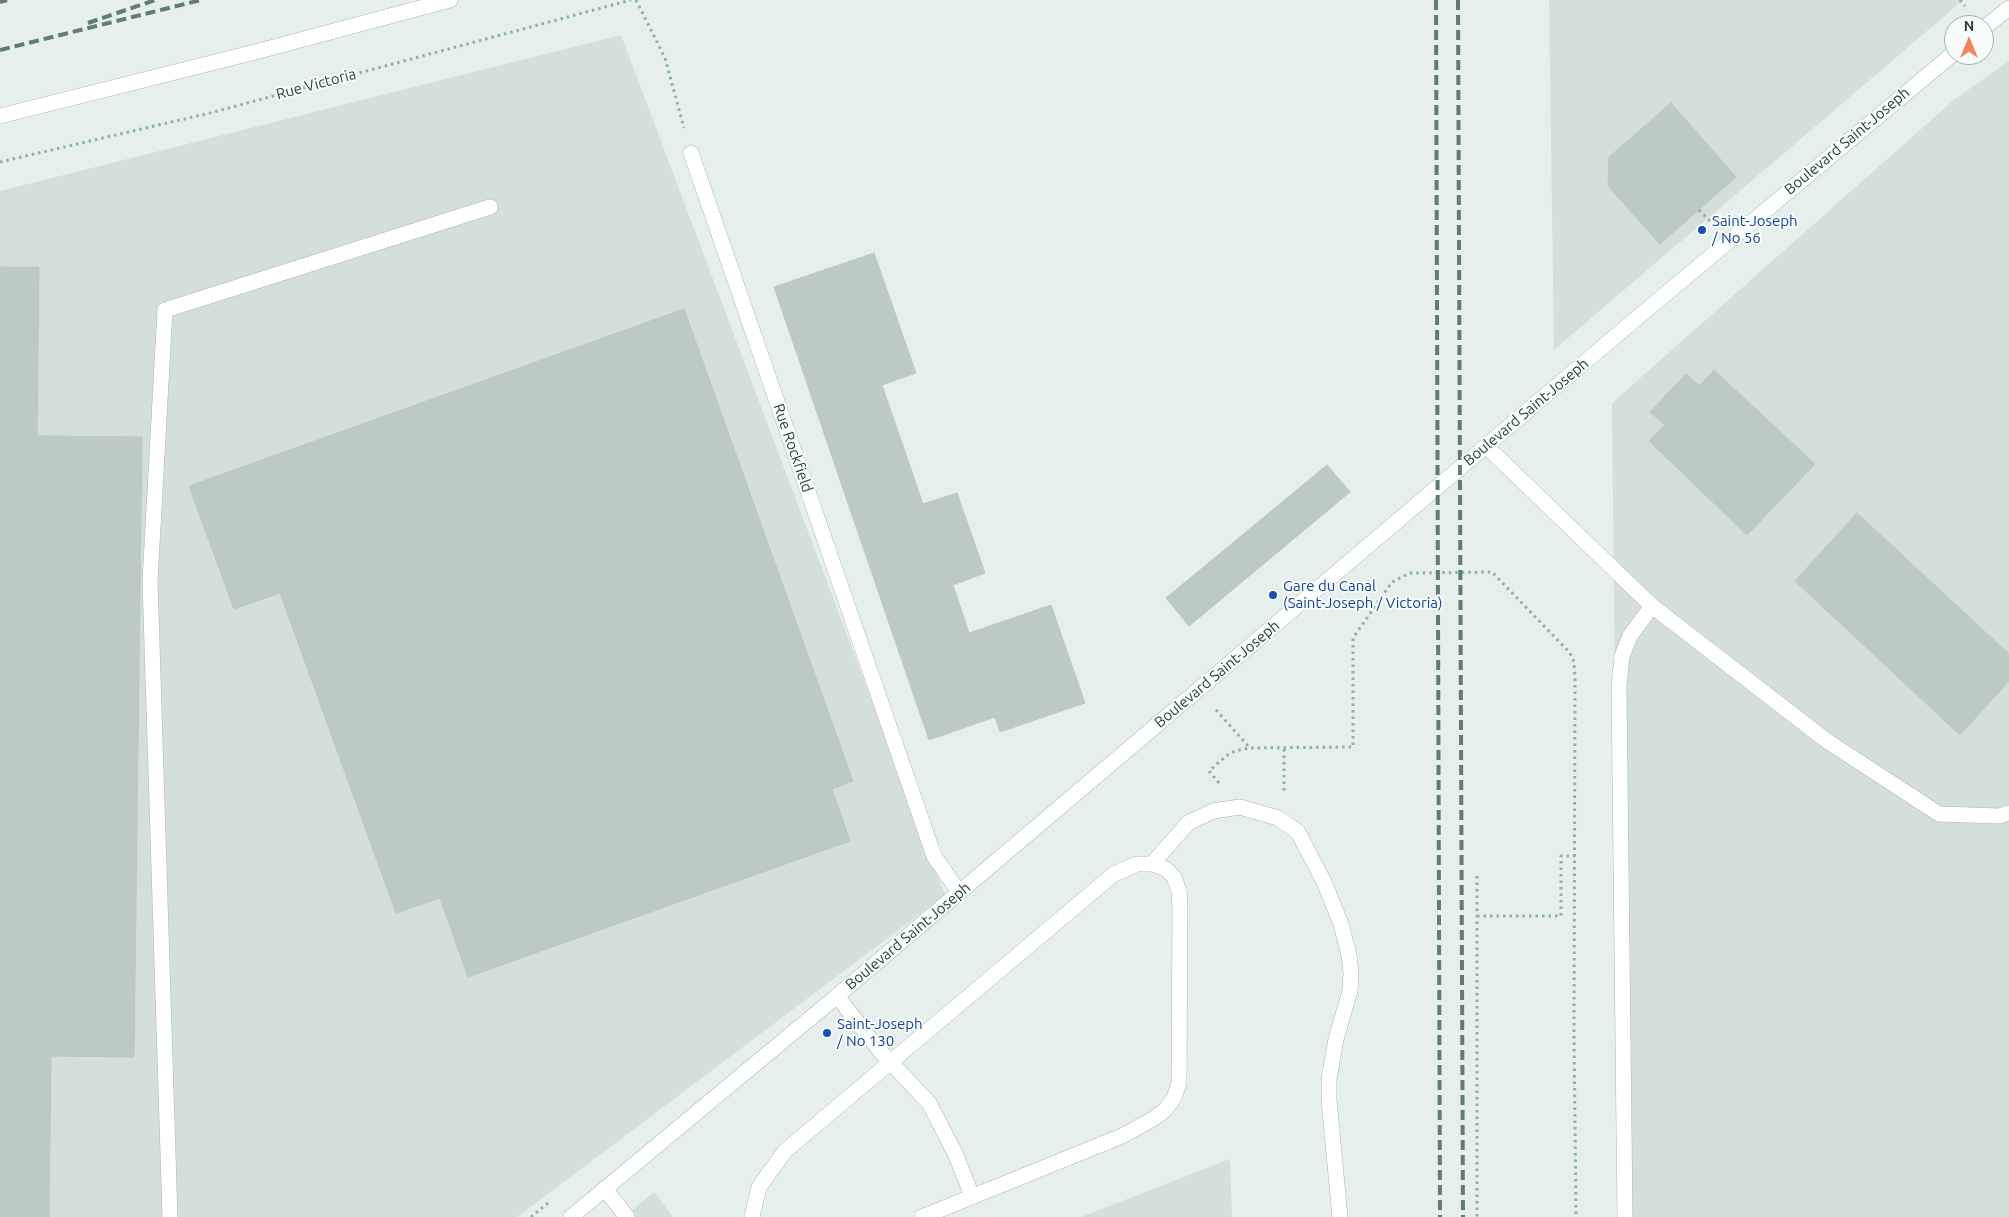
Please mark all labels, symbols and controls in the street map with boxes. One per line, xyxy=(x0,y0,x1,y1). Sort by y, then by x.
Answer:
north arrow xyxy=(1944,15,1994,65)
text: N xyxy=(1964,18,1974,34)
street label: Rue Victoria xyxy=(274,65,358,103)
street label: Boulevard Saint-Joseph xyxy=(1781,83,1913,199)
place label: Saint-Joseph / No 56 xyxy=(1712,212,1798,247)
marker: Saint-Joseph / No 56 xyxy=(1696,224,1708,236)
street label: Boulevard Saint-Joseph xyxy=(1460,354,1592,470)
street label: Rue Rockfield xyxy=(769,401,817,495)
place label: Gare du Canal (Saint-Joseph / Victoria) xyxy=(1283,577,1443,612)
marker: Gare du Canal (Saint-Joseph / Victoria) xyxy=(1267,589,1279,601)
street label: Boulevard Saint-Joseph xyxy=(1151,616,1283,732)
street label: Boulevard Saint-Joseph xyxy=(842,878,974,994)
place label: Saint-Joseph / No 130 xyxy=(837,1015,923,1050)
marker: Saint-Joseph / No 130 xyxy=(821,1027,833,1039)

